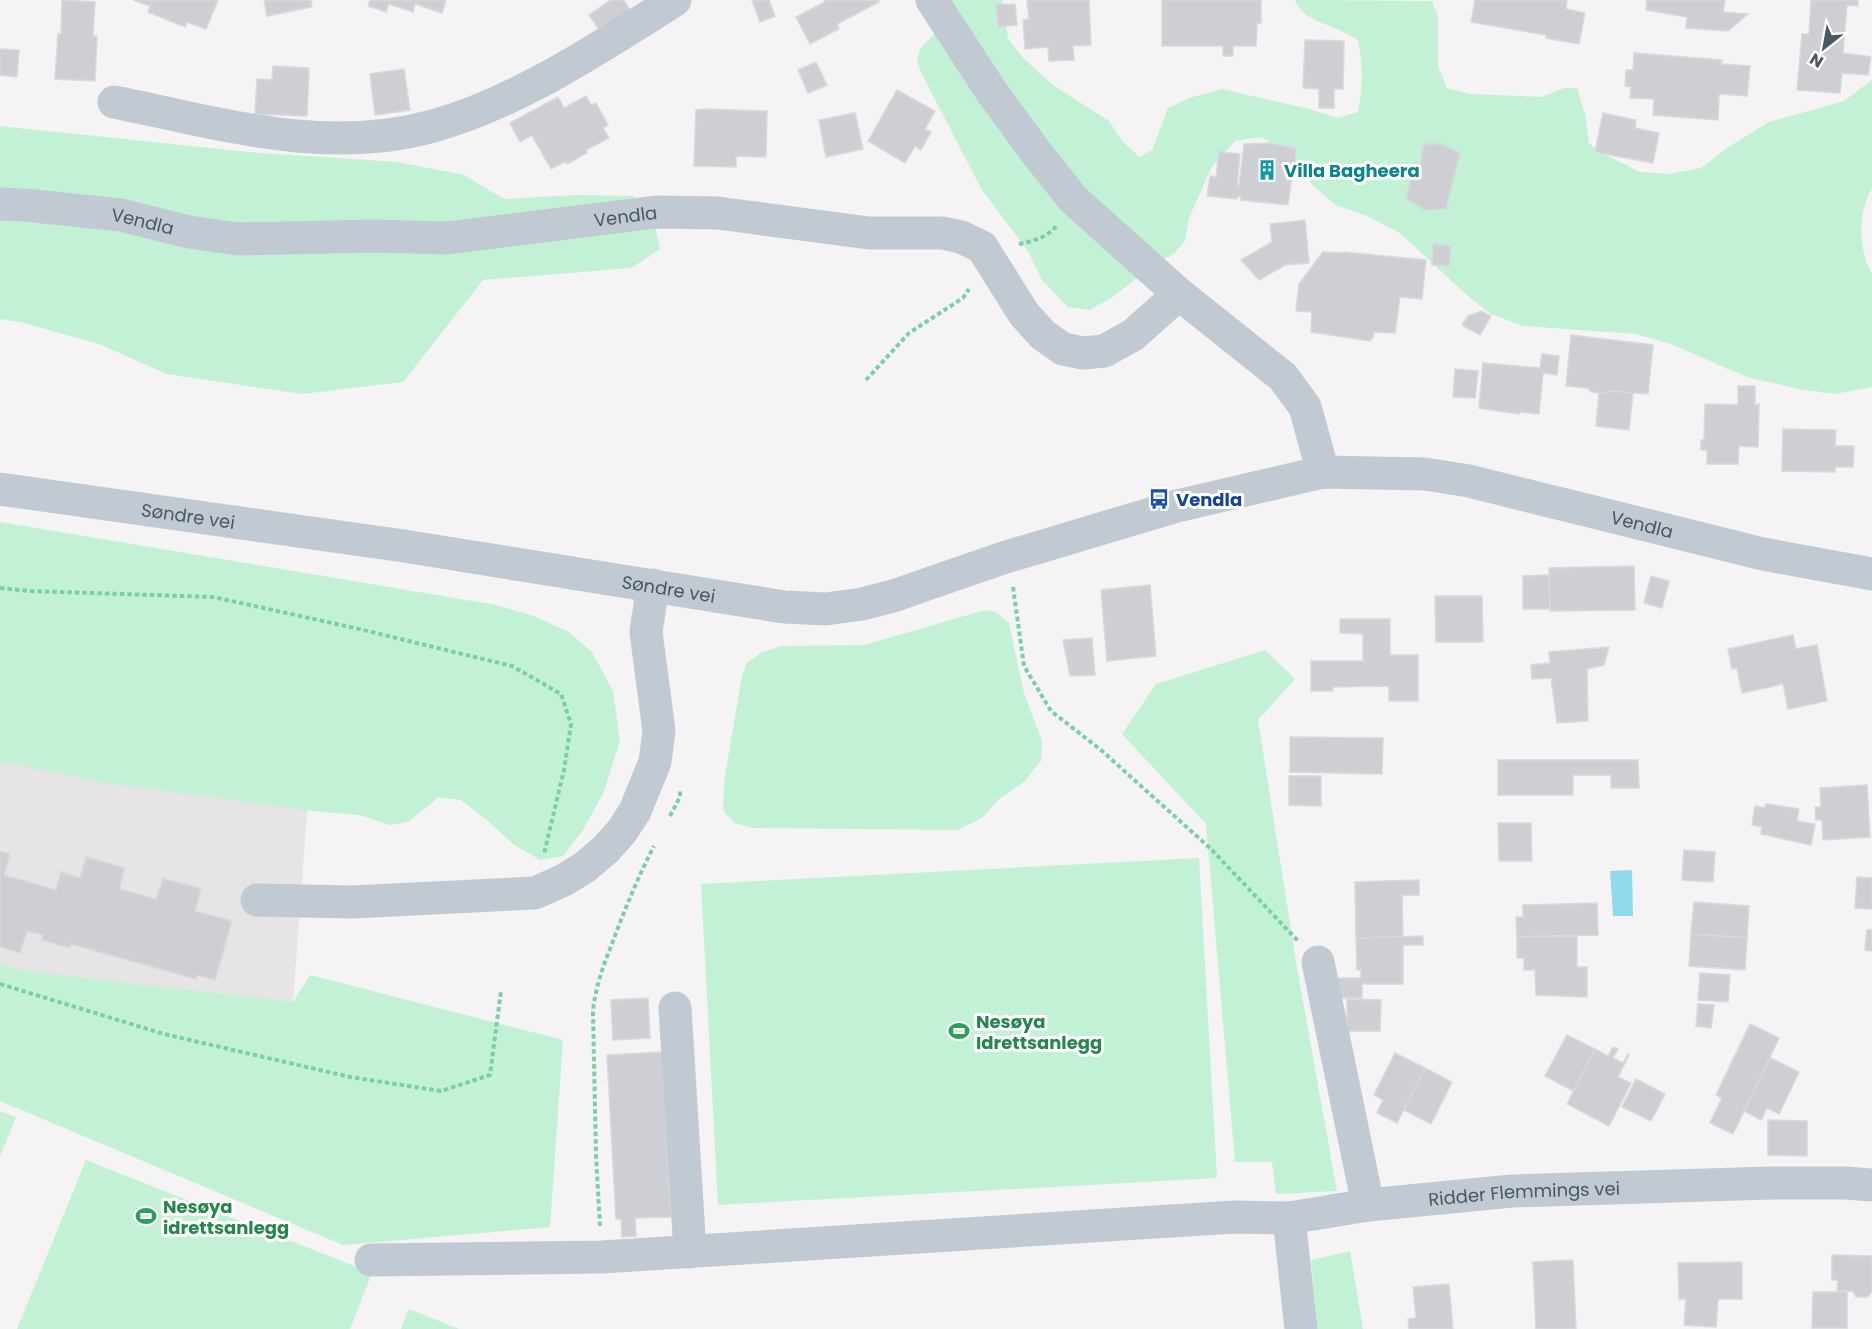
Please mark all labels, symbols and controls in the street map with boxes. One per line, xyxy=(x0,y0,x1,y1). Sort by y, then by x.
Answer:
north arrow xyxy=(1794,18,1854,78)
text: N xyxy=(1805,47,1828,73)
building icon: Villa Bagheera xyxy=(1255,158,1279,182)
place label: Villa Bagheera xyxy=(1284,158,1420,183)
street label: Vendla xyxy=(592,199,659,232)
street label: Vendla xyxy=(110,202,177,240)
bus stop icon: Vendla xyxy=(1147,487,1171,511)
place label: Vendla xyxy=(1176,487,1242,512)
street label: Søndre vei xyxy=(140,497,237,535)
street label: Vendla xyxy=(1608,504,1676,544)
street label: Søndre vei xyxy=(620,569,717,608)
place label: Nesøya Idrettsanlegg xyxy=(976,1009,1102,1055)
sports icon: Nesøya Idrettsanlegg xyxy=(947,1019,971,1043)
street label: Ridder Flemmings vei xyxy=(1427,1175,1620,1212)
place label: Nesøya idrettsanlegg xyxy=(163,1194,289,1240)
sports icon: Nesøya idrettsanlegg xyxy=(134,1204,158,1228)

